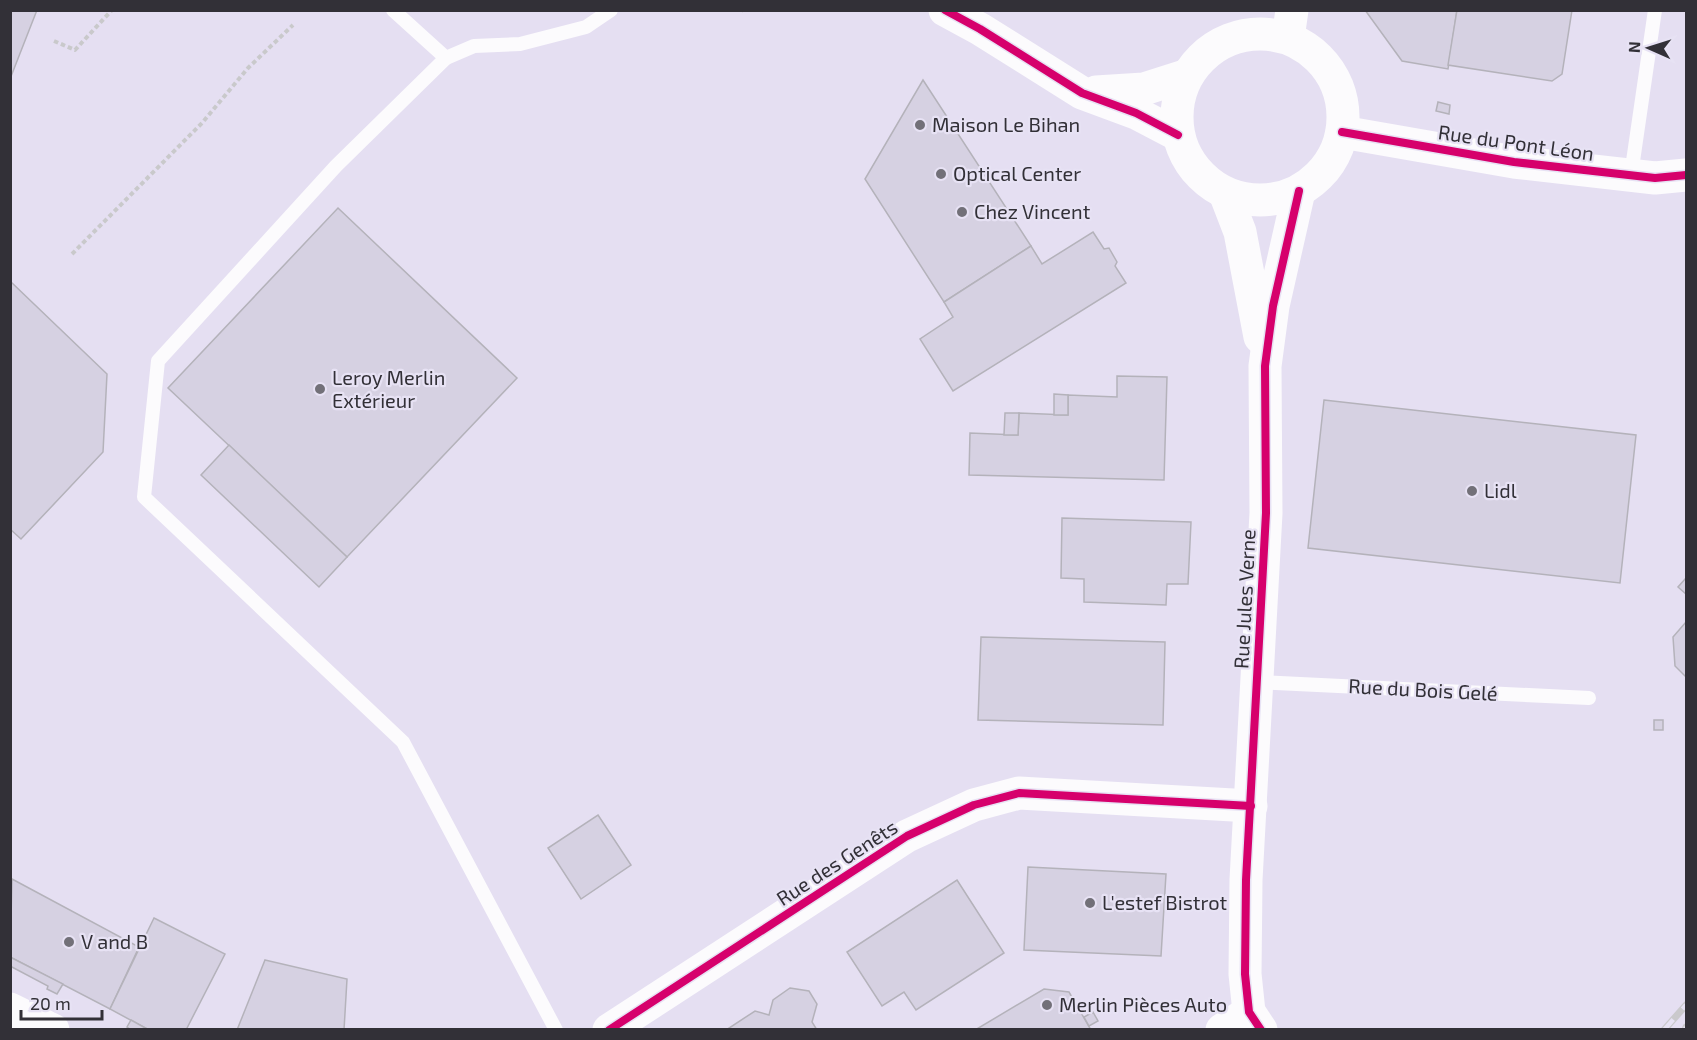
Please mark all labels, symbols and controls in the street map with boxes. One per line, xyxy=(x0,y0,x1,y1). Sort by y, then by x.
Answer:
north arrow xyxy=(1619,18,1679,78)
text: N xyxy=(1624,41,1643,53)
place label: Maison Le Bihan xyxy=(932,112,1080,136)
marker: Maison Le Bihan xyxy=(913,118,927,132)
street label: Rue du Pont Léon xyxy=(1437,119,1596,165)
place label: Optical Center xyxy=(953,161,1081,185)
marker: Optical Center xyxy=(934,167,948,181)
place label: Chez Vincent xyxy=(974,199,1091,223)
marker: Chez Vincent xyxy=(955,205,969,219)
place label: Leroy Merlin Extérieur xyxy=(332,365,445,412)
marker: Leroy Merlin Extérieur xyxy=(313,382,327,396)
place label: Lidl xyxy=(1484,478,1517,502)
marker: Lidl xyxy=(1465,484,1479,498)
street label: Rue Jules Verne xyxy=(1228,528,1260,670)
street label: Rue du Bois Gelé xyxy=(1348,673,1498,705)
street label: Rue des Genêts xyxy=(772,814,901,910)
place label: L'estef Bistrot xyxy=(1102,890,1228,914)
marker: L'estef Bistrot xyxy=(1083,896,1097,910)
place label: V and B xyxy=(81,929,148,953)
marker: V and B xyxy=(62,935,76,949)
scale bar xyxy=(21,983,102,1021)
text: 20 m xyxy=(30,992,71,1014)
place label: Merlin Pièces Auto xyxy=(1059,992,1227,1016)
marker: Merlin Pièces Auto xyxy=(1040,998,1054,1012)

